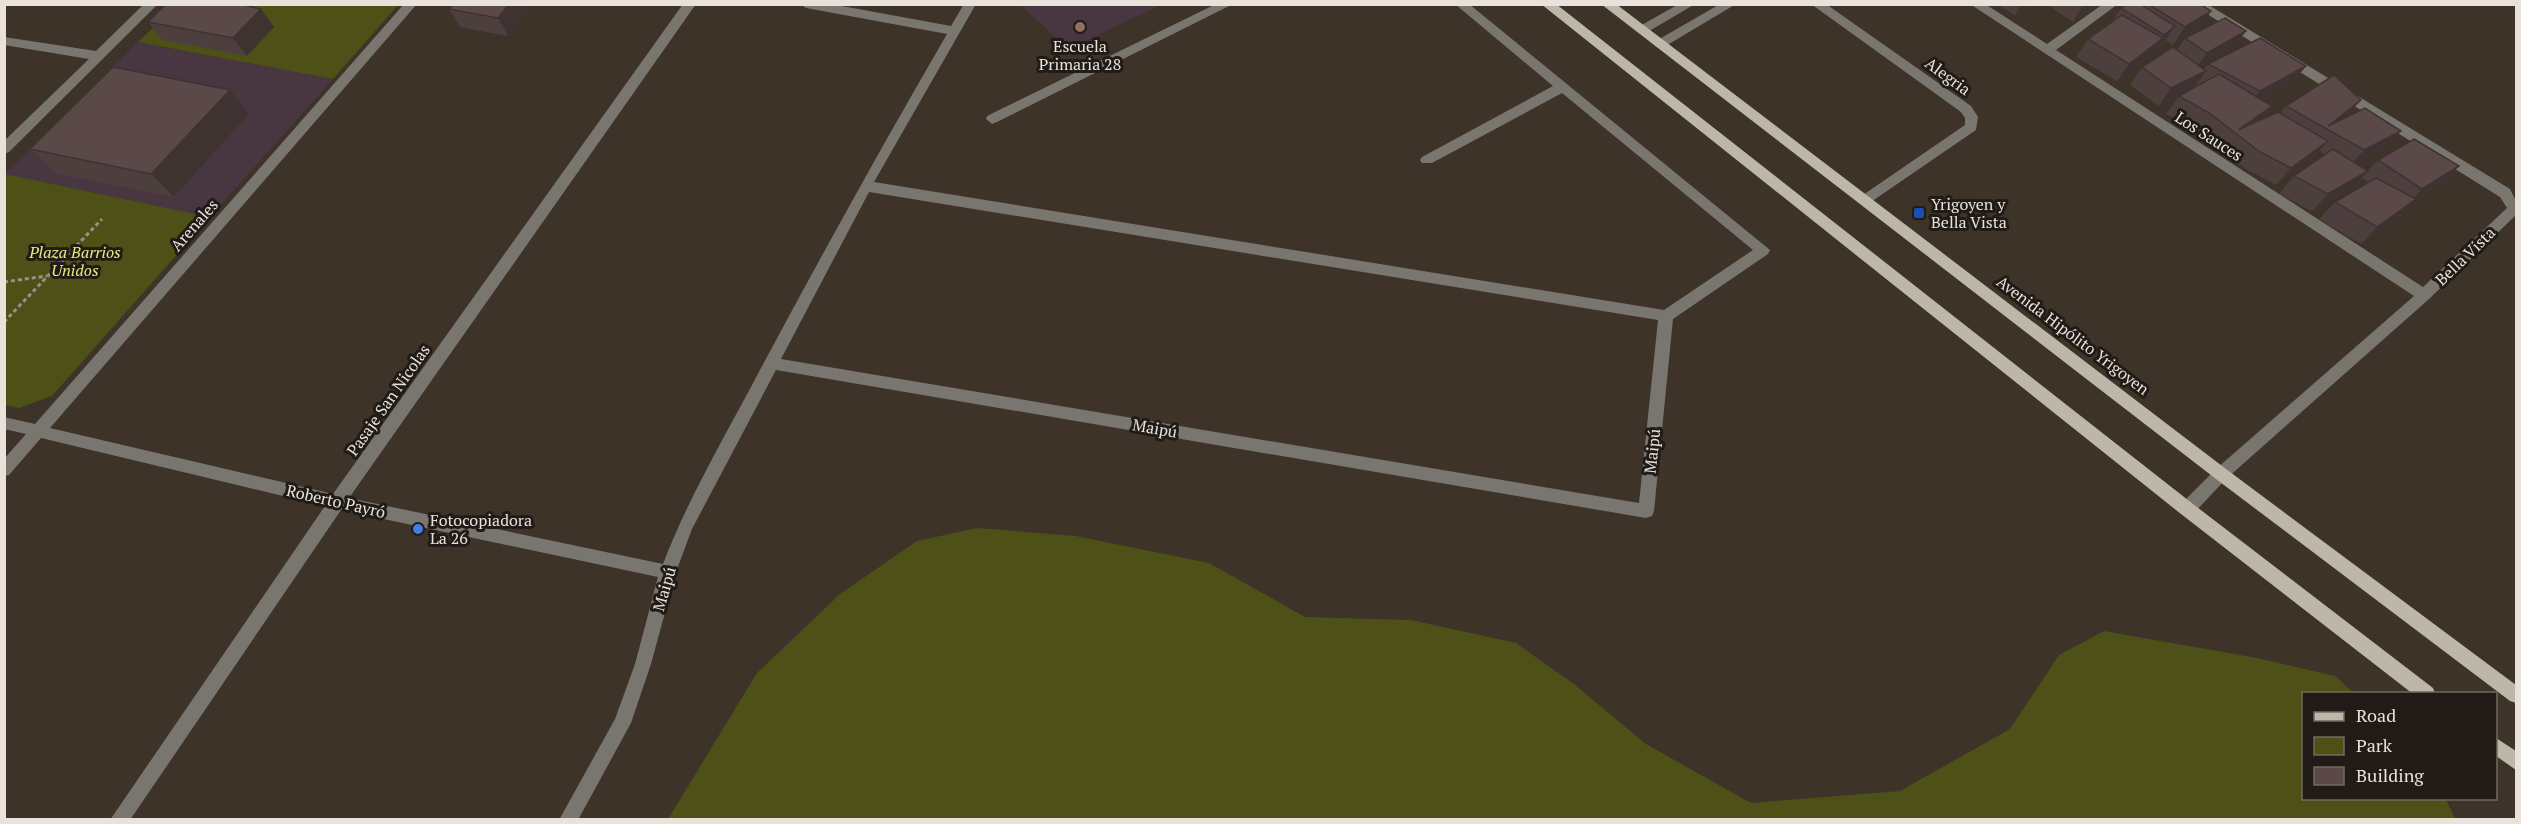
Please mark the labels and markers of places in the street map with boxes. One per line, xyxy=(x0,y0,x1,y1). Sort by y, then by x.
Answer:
marker: Escuela Primaria 28 xyxy=(1073,20,1087,34)
place label: Escuela Primaria 28 xyxy=(1039,35,1121,75)
place label: Yrigoyen y Bella Vista xyxy=(1931,193,2007,233)
marker: Yrigoyen y Bella Vista xyxy=(1912,206,1926,220)
place label: Fotocopiadora La 26 xyxy=(430,509,532,549)
marker: Fotocopiadora La 26 xyxy=(411,522,425,536)

